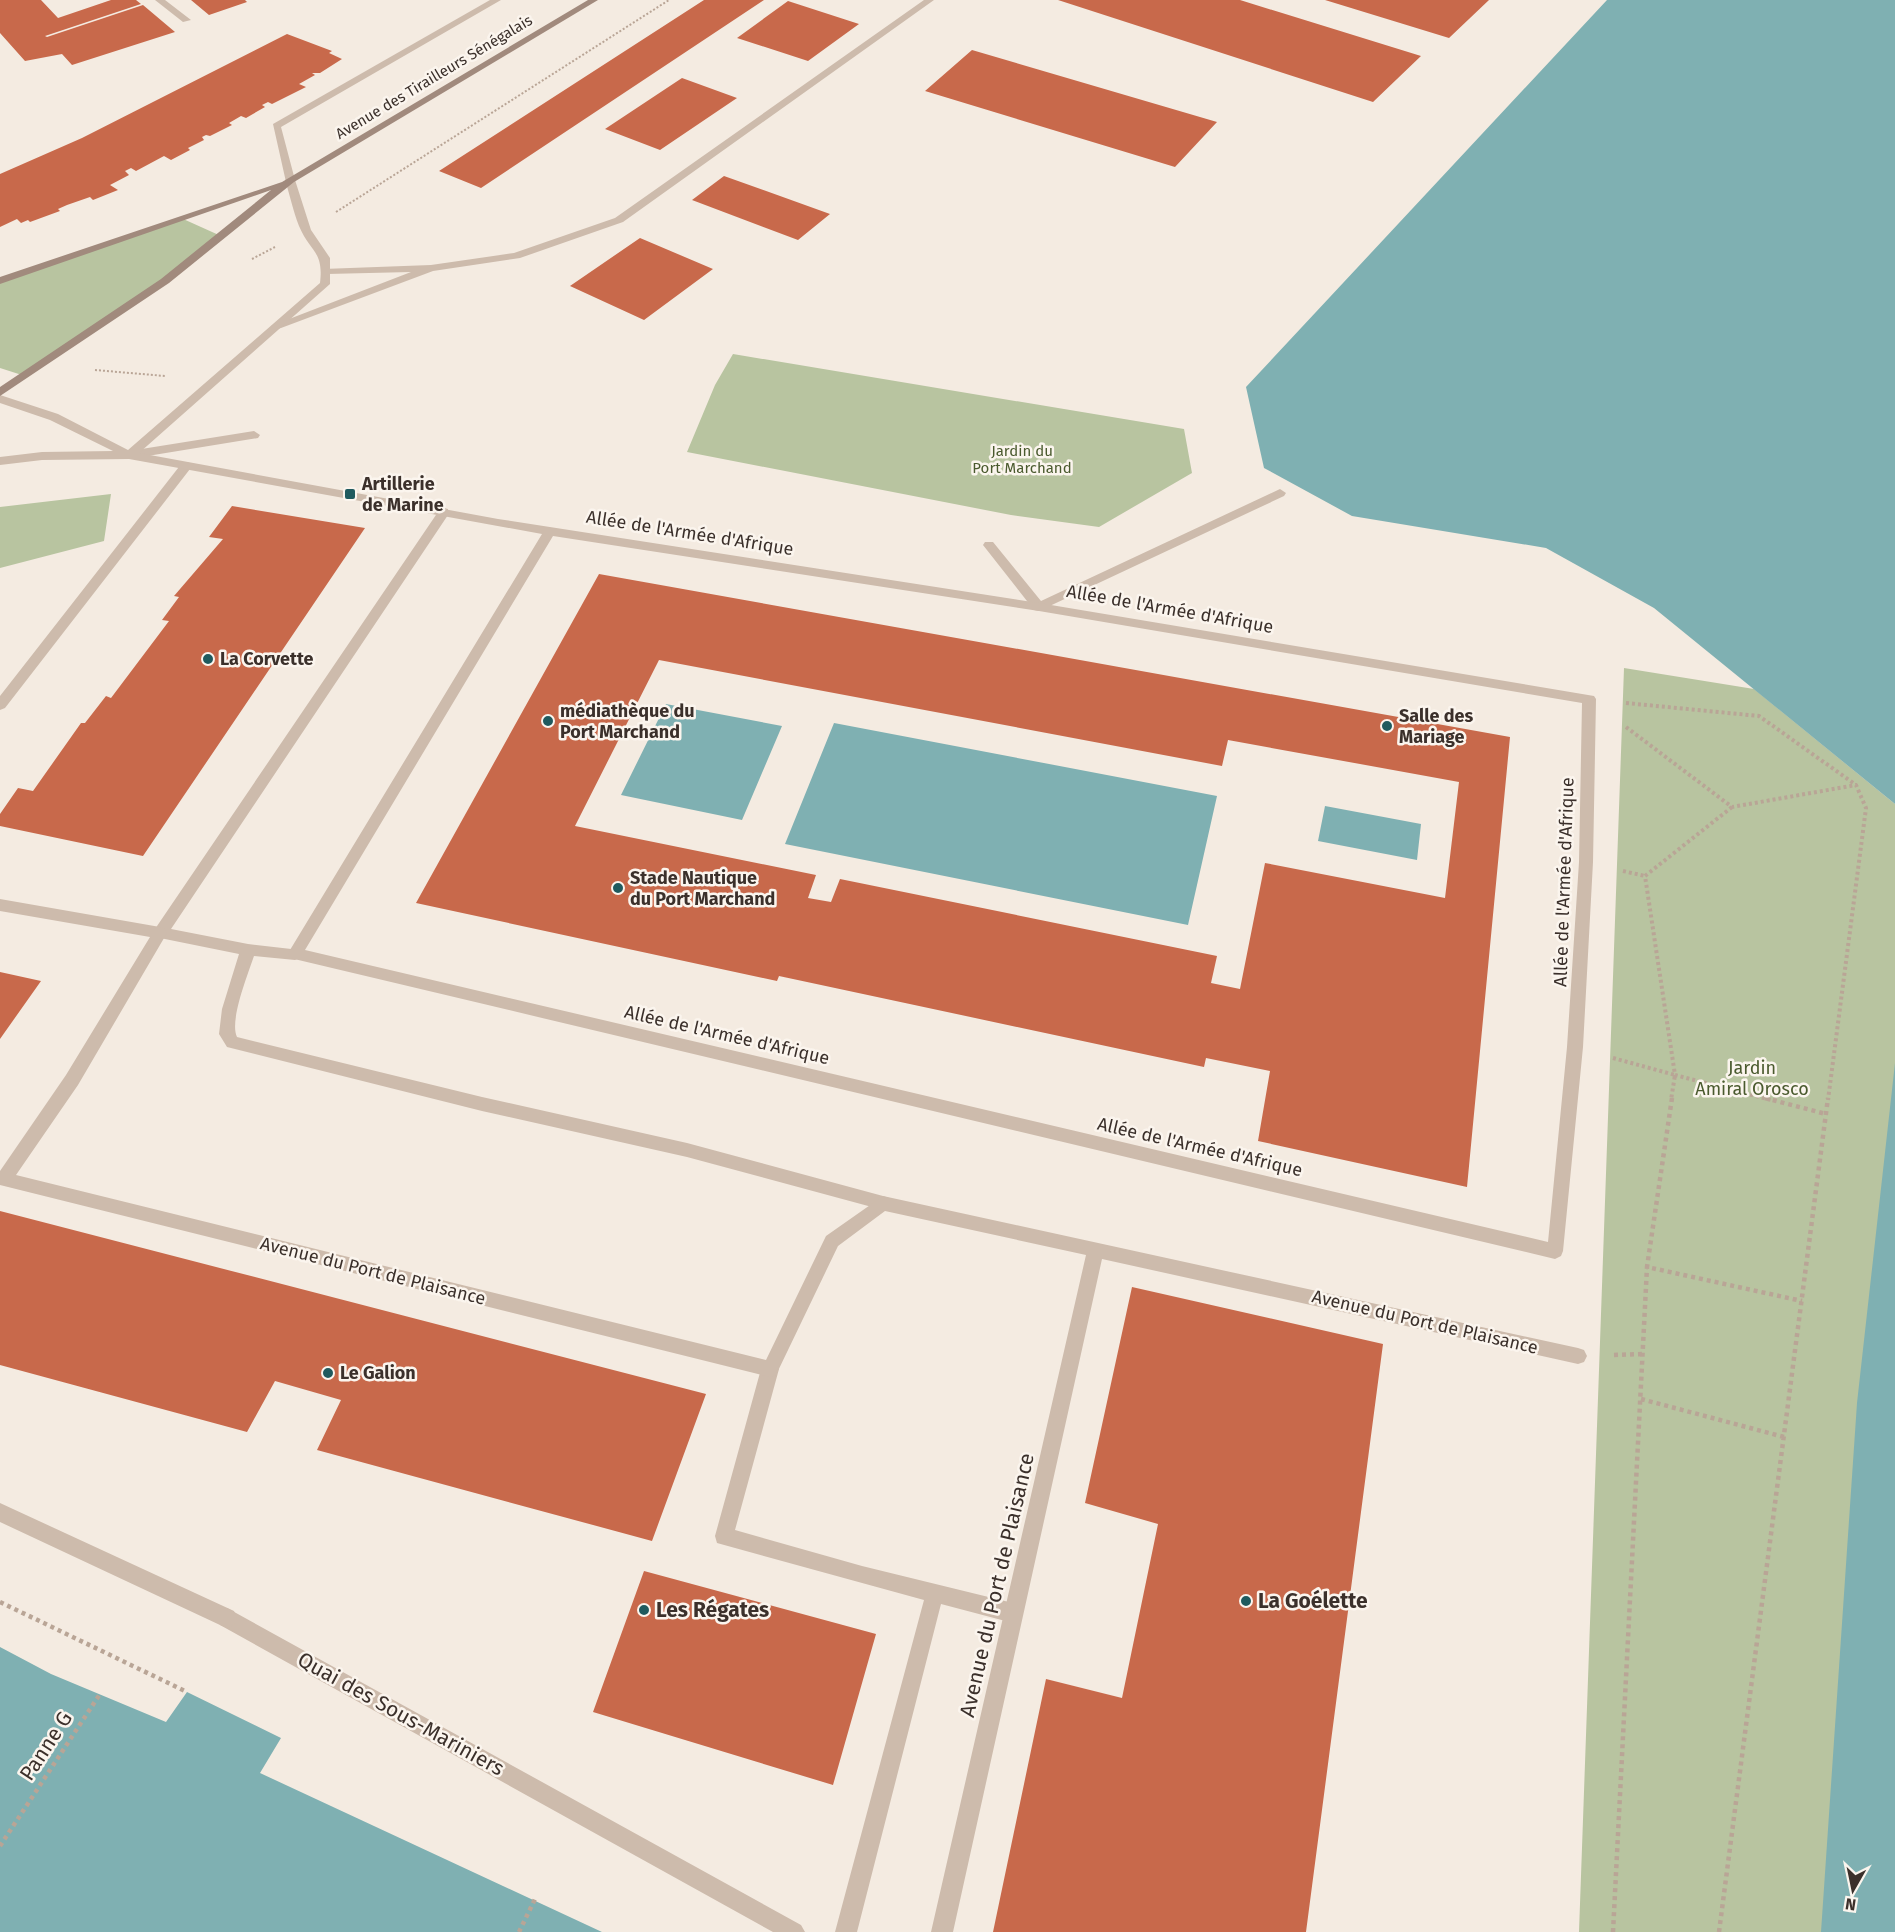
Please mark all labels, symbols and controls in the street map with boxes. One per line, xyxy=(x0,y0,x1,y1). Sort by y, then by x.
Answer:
street label: Avenue des Tirailleurs Sénégalais xyxy=(332,11,536,143)
park label: Jardin du Port Marchand xyxy=(972,442,1072,477)
place label: Artillerie de Marine xyxy=(361,473,444,516)
marker: Artillerie de Marine xyxy=(343,487,357,501)
street label: Allée de l'Armée d'Afrique xyxy=(585,506,795,560)
street label: Allée de l'Armée d'Afrique xyxy=(1065,580,1275,638)
place label: La Corvette xyxy=(220,648,314,670)
marker: La Corvette xyxy=(201,652,215,666)
place label: médiathèque du Port Marchand xyxy=(560,700,695,743)
place label: Salle des Mariage xyxy=(1399,705,1474,748)
marker: médiathèque du Port Marchand xyxy=(541,714,555,728)
marker: Salle des Mariage xyxy=(1380,719,1394,733)
street label: Allée de l'Armée d'Afrique xyxy=(1549,777,1579,987)
place label: Stade Nautique du Port Marchand xyxy=(630,867,775,910)
marker: Stade Nautique du Port Marchand xyxy=(611,881,625,895)
street label: Allée de l'Armée d'Afrique xyxy=(622,1001,832,1069)
park label: Jardin Amiral Orosco xyxy=(1695,1057,1809,1100)
street label: Allée de l'Armée d'Afrique xyxy=(1095,1113,1305,1181)
street label: Avenue du Port de Plaisance xyxy=(258,1232,488,1310)
street label: Avenue du Port de Plaisance xyxy=(1310,1285,1540,1359)
place label: Le Galion xyxy=(340,1362,416,1384)
marker: Le Galion xyxy=(321,1366,335,1380)
street label: Avenue du Port de Plaisance xyxy=(954,1451,1040,1719)
place label: La Goélette xyxy=(1258,1588,1368,1614)
marker: La Goélette xyxy=(1239,1594,1253,1608)
place label: Les Régates xyxy=(656,1597,769,1623)
marker: Les Régates xyxy=(637,1603,651,1617)
street label: Quai des Sous-Mariniers xyxy=(293,1646,509,1782)
street label: Panne G xyxy=(14,1706,78,1786)
north arrow xyxy=(1823,1860,1883,1920)
text: N xyxy=(1844,1894,1857,1915)

